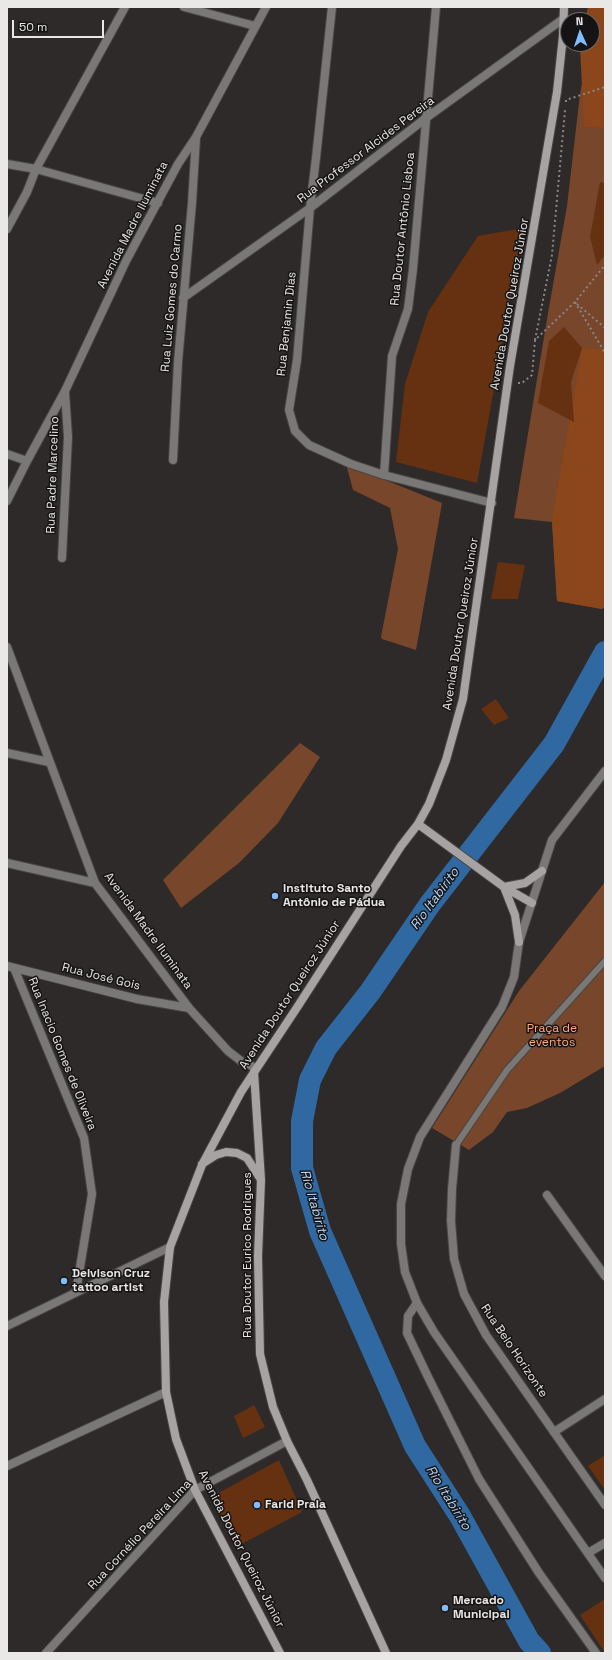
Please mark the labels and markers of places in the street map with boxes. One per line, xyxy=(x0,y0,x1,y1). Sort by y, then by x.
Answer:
place label: Instituto Santo Antônio de Pádua xyxy=(283,882,385,910)
marker: Instituto Santo Antônio de Pádua xyxy=(270,891,280,901)
place label: Deivison Cruz tattoo artist xyxy=(72,1267,150,1295)
marker: Deivison Cruz tattoo artist xyxy=(59,1276,69,1286)
place label: Farid Praia xyxy=(265,1498,326,1512)
marker: Farid Praia xyxy=(252,1500,262,1510)
place label: Mercado Municipal xyxy=(453,1594,510,1622)
marker: Mercado Municipal xyxy=(440,1603,450,1613)

